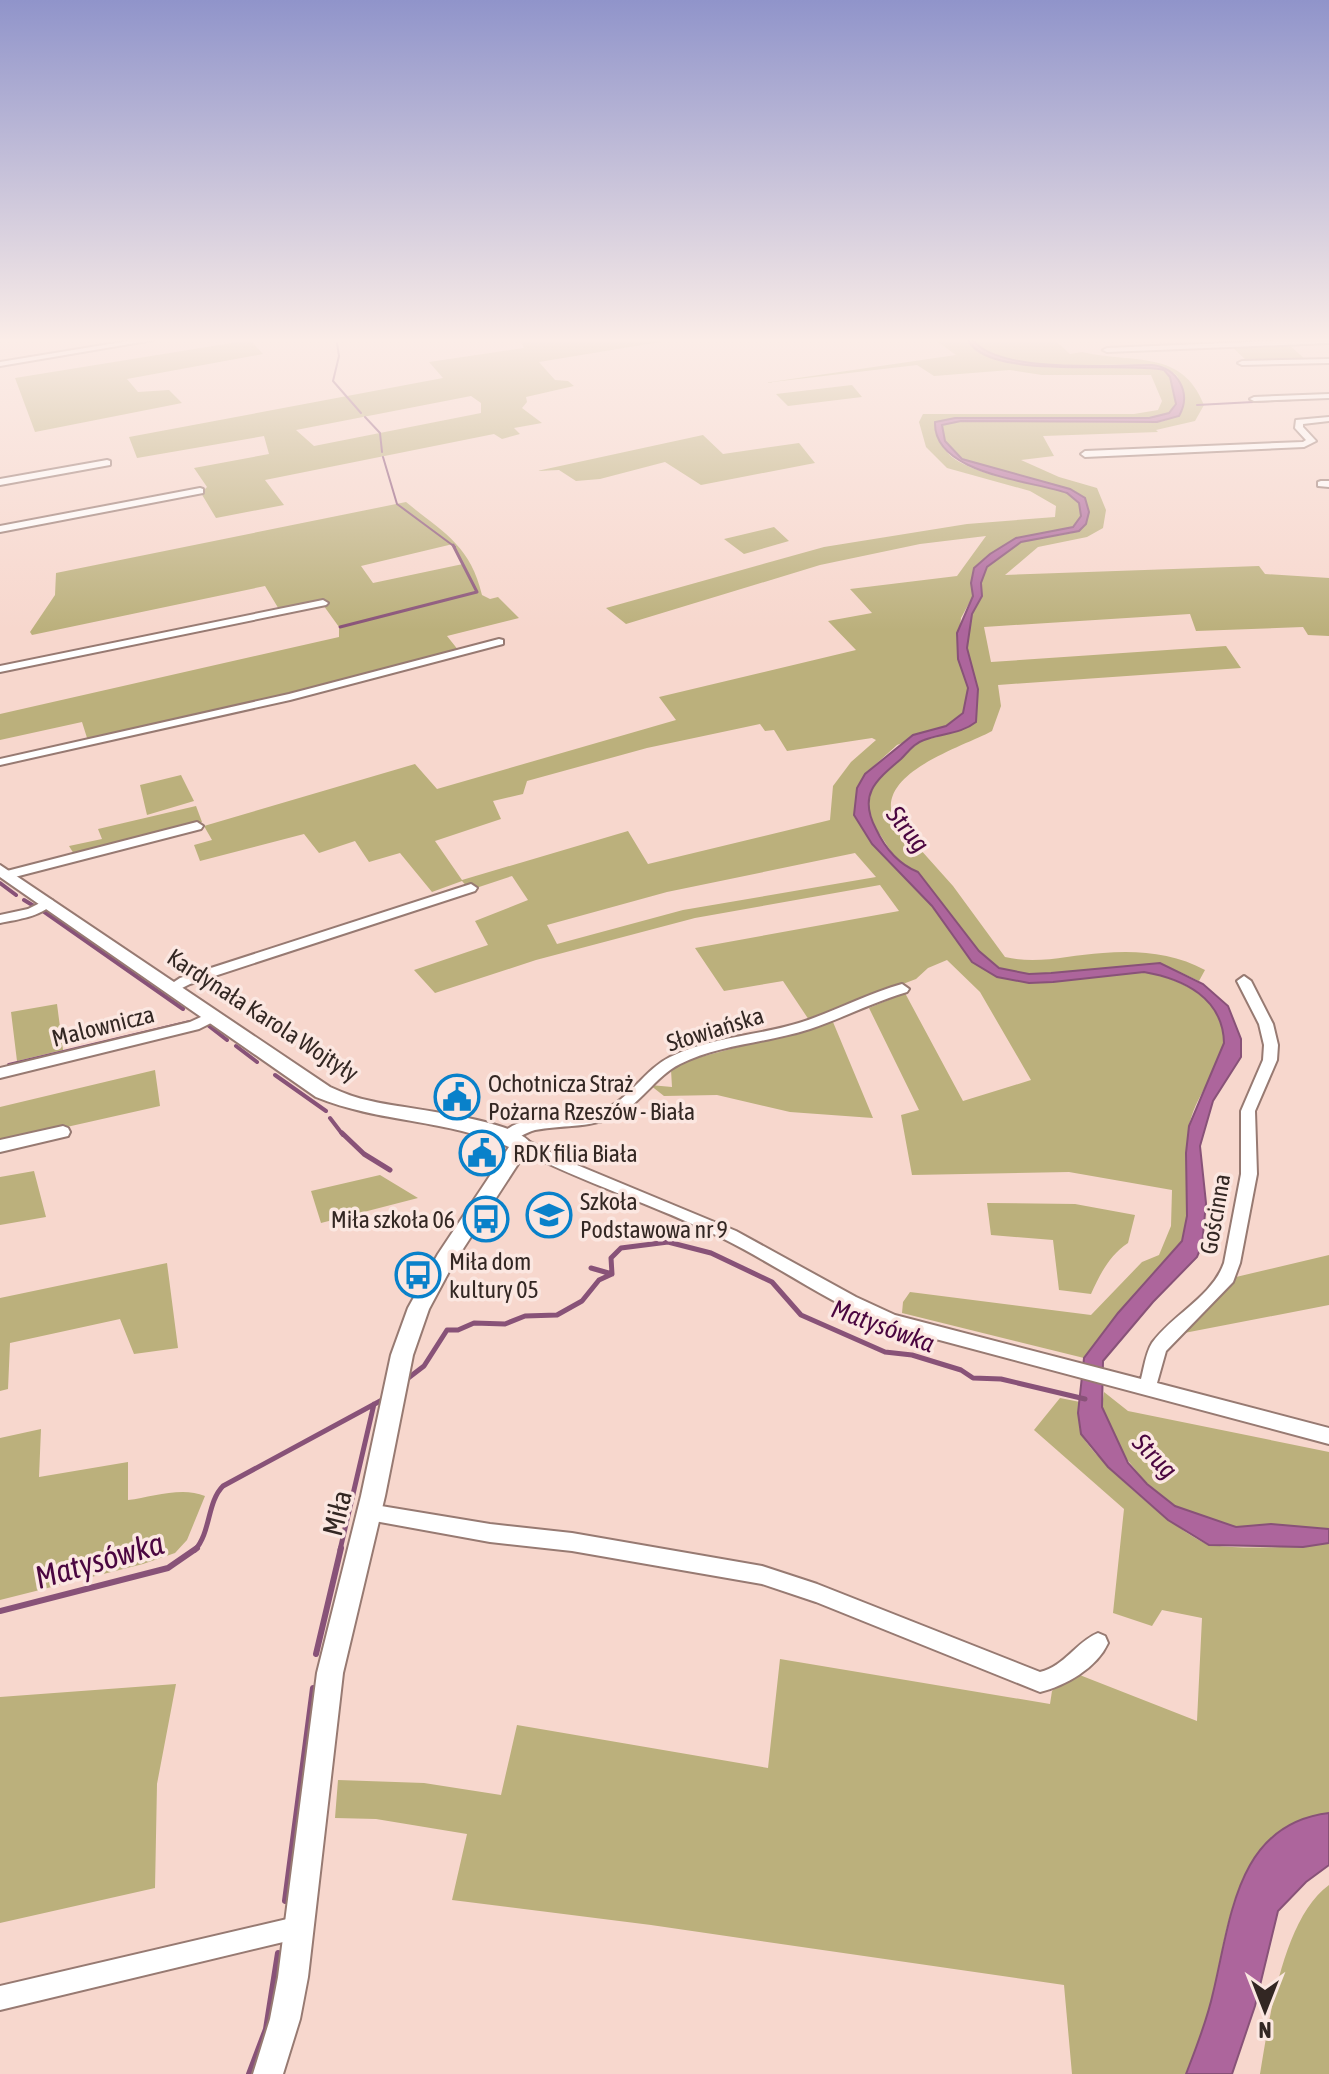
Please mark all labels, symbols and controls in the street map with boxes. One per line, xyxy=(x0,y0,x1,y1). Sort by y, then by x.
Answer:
water label: Strug xyxy=(880,799,936,858)
street label: Kardynała Karola Wojtyły xyxy=(162,943,364,1087)
street label: Malownicza xyxy=(49,1000,157,1052)
street label: Słowiańska xyxy=(663,1001,767,1057)
place label: Ochotnicza Straż Pożarna Rzeszów - Biała xyxy=(488,1070,695,1125)
public building icon: Ochotnicza Straż Pożarna Rzeszów - Biała xyxy=(433,1073,481,1121)
public building icon: RDK filia Biała xyxy=(458,1129,506,1177)
place label: RDK filia Biała xyxy=(513,1140,638,1167)
street label: Gościnna xyxy=(1195,1172,1235,1256)
place label: Szkoła Podstawowa nr 9 xyxy=(580,1188,728,1243)
school or university icon: Szkoła Podstawowa nr 9 xyxy=(525,1191,573,1239)
bus stop icon: Miła szkoła 06 xyxy=(462,1195,510,1243)
place label: Miła szkoła 06 xyxy=(331,1206,455,1233)
place label: Miła dom kultury 05 xyxy=(449,1248,539,1303)
bus stop icon: Miła dom kultury 05 xyxy=(394,1251,442,1299)
water label: Matysówka xyxy=(827,1294,939,1358)
water label: Strug xyxy=(1126,1427,1183,1485)
street label: Miła xyxy=(316,1487,358,1539)
water label: Matysówka xyxy=(30,1524,168,1596)
north arrow xyxy=(1225,1970,1305,2050)
text: N xyxy=(1259,2017,1271,2043)

